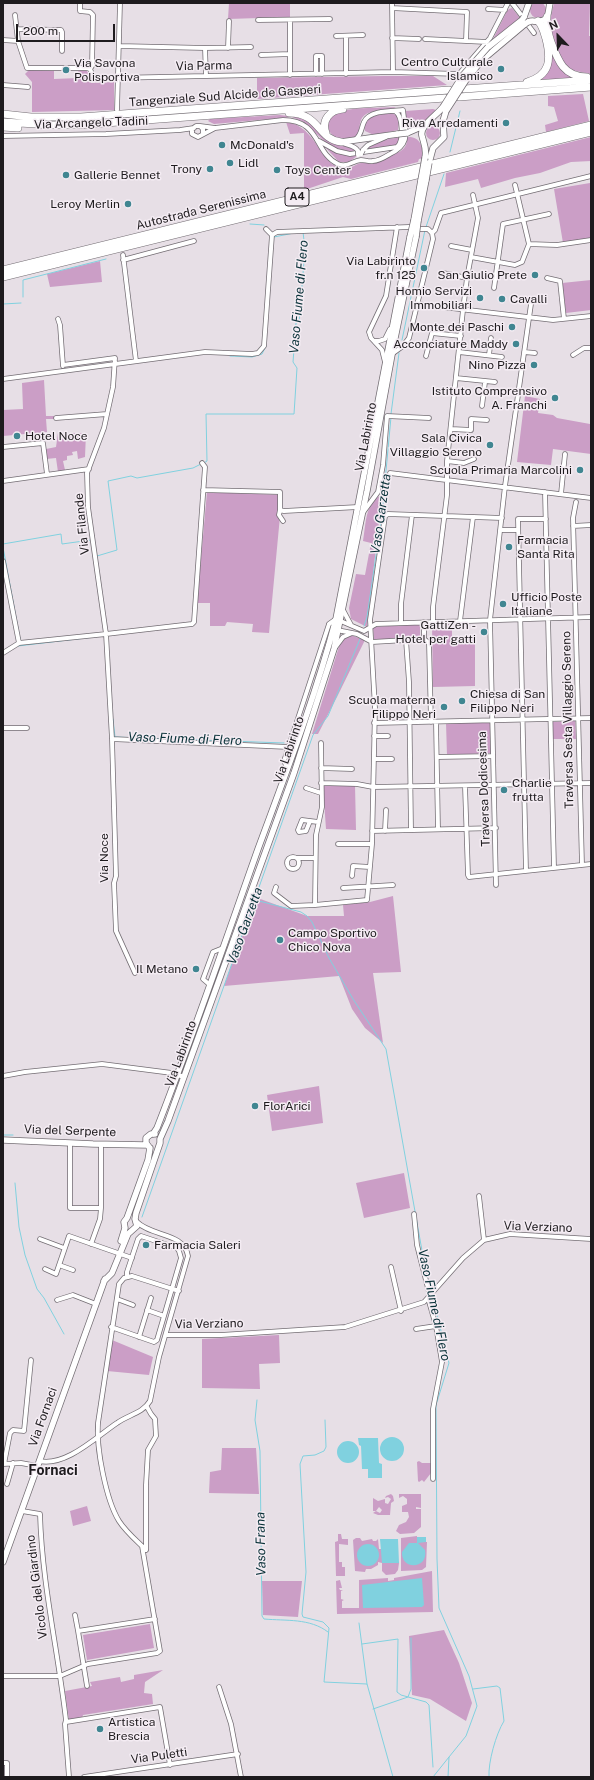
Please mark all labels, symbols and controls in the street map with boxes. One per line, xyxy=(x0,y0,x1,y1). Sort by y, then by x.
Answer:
scale bar xyxy=(18,16,117,42)
north arrow xyxy=(538,16,578,56)
text: N xyxy=(547,18,560,32)
text: 200 m xyxy=(23,24,58,38)
place label: Centro Culturale Islamico xyxy=(401,55,493,83)
place label: Via Savona Polisportiva xyxy=(74,56,140,84)
street label: Via Parma xyxy=(176,58,232,74)
marker: Centro Culturale Islamico xyxy=(496,64,506,74)
marker: Via Savona Polisportiva xyxy=(61,65,71,75)
street label: Tangenziale Sud Alcide de Gasperi xyxy=(128,82,322,110)
street label: Via Arcangelo Tadini xyxy=(34,114,148,132)
place label: Riva Arredamenti xyxy=(402,116,498,130)
marker: Riva Arredamenti xyxy=(501,118,511,128)
place label: McDonald's xyxy=(230,138,294,152)
marker: McDonald's xyxy=(217,140,227,150)
place label: Lidl xyxy=(238,156,259,170)
marker: Lidl xyxy=(225,158,235,168)
place label: Trony xyxy=(171,162,202,176)
place label: Toys Center xyxy=(285,163,351,177)
marker: Trony xyxy=(205,164,215,174)
marker: Toys Center xyxy=(272,165,282,175)
place label: Gallerie Bennet xyxy=(74,168,160,182)
marker: Gallerie Bennet xyxy=(61,170,71,180)
street label: Autostrada Serenissima xyxy=(135,187,267,233)
road number: A4 xyxy=(285,188,309,206)
place label: Leroy Merlin xyxy=(50,197,120,211)
marker: Leroy Merlin xyxy=(123,199,133,209)
water label: Vaso Fiume di Flero xyxy=(286,240,312,354)
place label: Via Labirinto fr.n 125 xyxy=(346,254,416,282)
marker: Via Labirinto fr.n 125 xyxy=(419,263,429,273)
place label: San Giulio Prete xyxy=(437,268,527,282)
marker: San Giulio Prete xyxy=(530,270,540,280)
place label: Homio Servizi Immobiliari xyxy=(396,284,472,312)
place label: Cavalli xyxy=(510,292,547,306)
marker: Homio Servizi Immobiliari xyxy=(475,293,485,303)
marker: Cavalli xyxy=(497,294,507,304)
place label: Monte dei Paschi xyxy=(409,320,504,334)
marker: Monte dei Paschi xyxy=(507,322,517,332)
place label: Acconciature Maddy xyxy=(393,337,508,351)
marker: Acconciature Maddy xyxy=(511,339,521,349)
place label: Nino Pizza xyxy=(468,358,526,372)
marker: Nino Pizza xyxy=(529,360,539,370)
place label: Istituto Comprensivo A. Franchi xyxy=(432,384,547,412)
marker: Istituto Comprensivo A. Franchi xyxy=(550,393,560,403)
street label: Via Labirinto xyxy=(352,401,380,473)
place label: Hotel Noce xyxy=(25,429,88,443)
marker: Hotel Noce xyxy=(12,431,22,441)
place label: Sala Civica Villaggio Sereno xyxy=(390,431,482,459)
marker: Sala Civica Villaggio Sereno xyxy=(485,440,495,450)
place label: Scuola Primaria Marcolini xyxy=(429,463,572,477)
marker: Scuola Primaria Marcolini xyxy=(575,465,585,475)
water label: Vaso Garzetta xyxy=(368,473,394,555)
street label: Via Filande xyxy=(72,492,92,556)
place label: Farmacia Santa Rita xyxy=(517,533,575,561)
marker: Farmacia Santa Rita xyxy=(504,542,514,552)
place label: Ufficio Poste Italiane xyxy=(511,590,582,618)
marker: Ufficio Poste Italiane xyxy=(498,599,508,609)
place label: GattiZen - Hotel per gatti xyxy=(396,618,476,646)
marker: GattiZen - Hotel per gatti xyxy=(479,627,489,637)
street label: Traversa Sesta Villaggio Sereno xyxy=(559,631,577,809)
place label: Chiesa di San Filippo Neri xyxy=(470,687,545,715)
place label: Scuola materna Filippo Neri xyxy=(348,693,436,721)
marker: Chiesa di San Filippo Neri xyxy=(457,696,467,706)
marker: Scuola materna Filippo Neri xyxy=(439,702,449,712)
street label: Via Labirinto xyxy=(271,715,307,785)
water label: Vaso Fiume di Flero xyxy=(128,729,242,749)
street label: Traversa Dodicesima xyxy=(475,731,493,847)
place label: Charlie frutta xyxy=(512,776,552,804)
marker: Charlie frutta xyxy=(499,785,509,795)
street label: Via Noce xyxy=(97,833,111,883)
water label: Vaso Garzetta xyxy=(224,885,266,967)
place label: Campo Sportivo Chico Nova xyxy=(288,926,377,954)
marker: Campo Sportivo Chico Nova xyxy=(275,935,285,945)
place label: Il Metano xyxy=(136,962,188,976)
marker: Il Metano xyxy=(191,964,201,974)
street label: Via Labirinto xyxy=(162,1019,200,1089)
place label: FlorArici xyxy=(263,1099,311,1113)
marker: FlorArici xyxy=(250,1101,260,1111)
street label: Via del Serpente xyxy=(24,1122,116,1140)
street label: Via Verziano xyxy=(503,1219,573,1235)
place label: Farmacia Saleri xyxy=(154,1238,241,1252)
marker: Farmacia Saleri xyxy=(141,1240,151,1250)
water label: Vaso Fiume di Flero xyxy=(415,1248,453,1362)
street label: Via Verziano xyxy=(174,1316,244,1332)
street label: Via Fornaci xyxy=(26,1385,60,1449)
district label: Fornaci xyxy=(28,1463,78,1479)
water label: Vaso Frana xyxy=(253,1512,269,1576)
street label: Vicolo del Giardino xyxy=(23,1534,51,1640)
place label: Artistica Brescia xyxy=(108,1715,155,1743)
marker: Artistica Brescia xyxy=(95,1724,105,1734)
street label: Via Puletti xyxy=(130,1745,188,1767)

